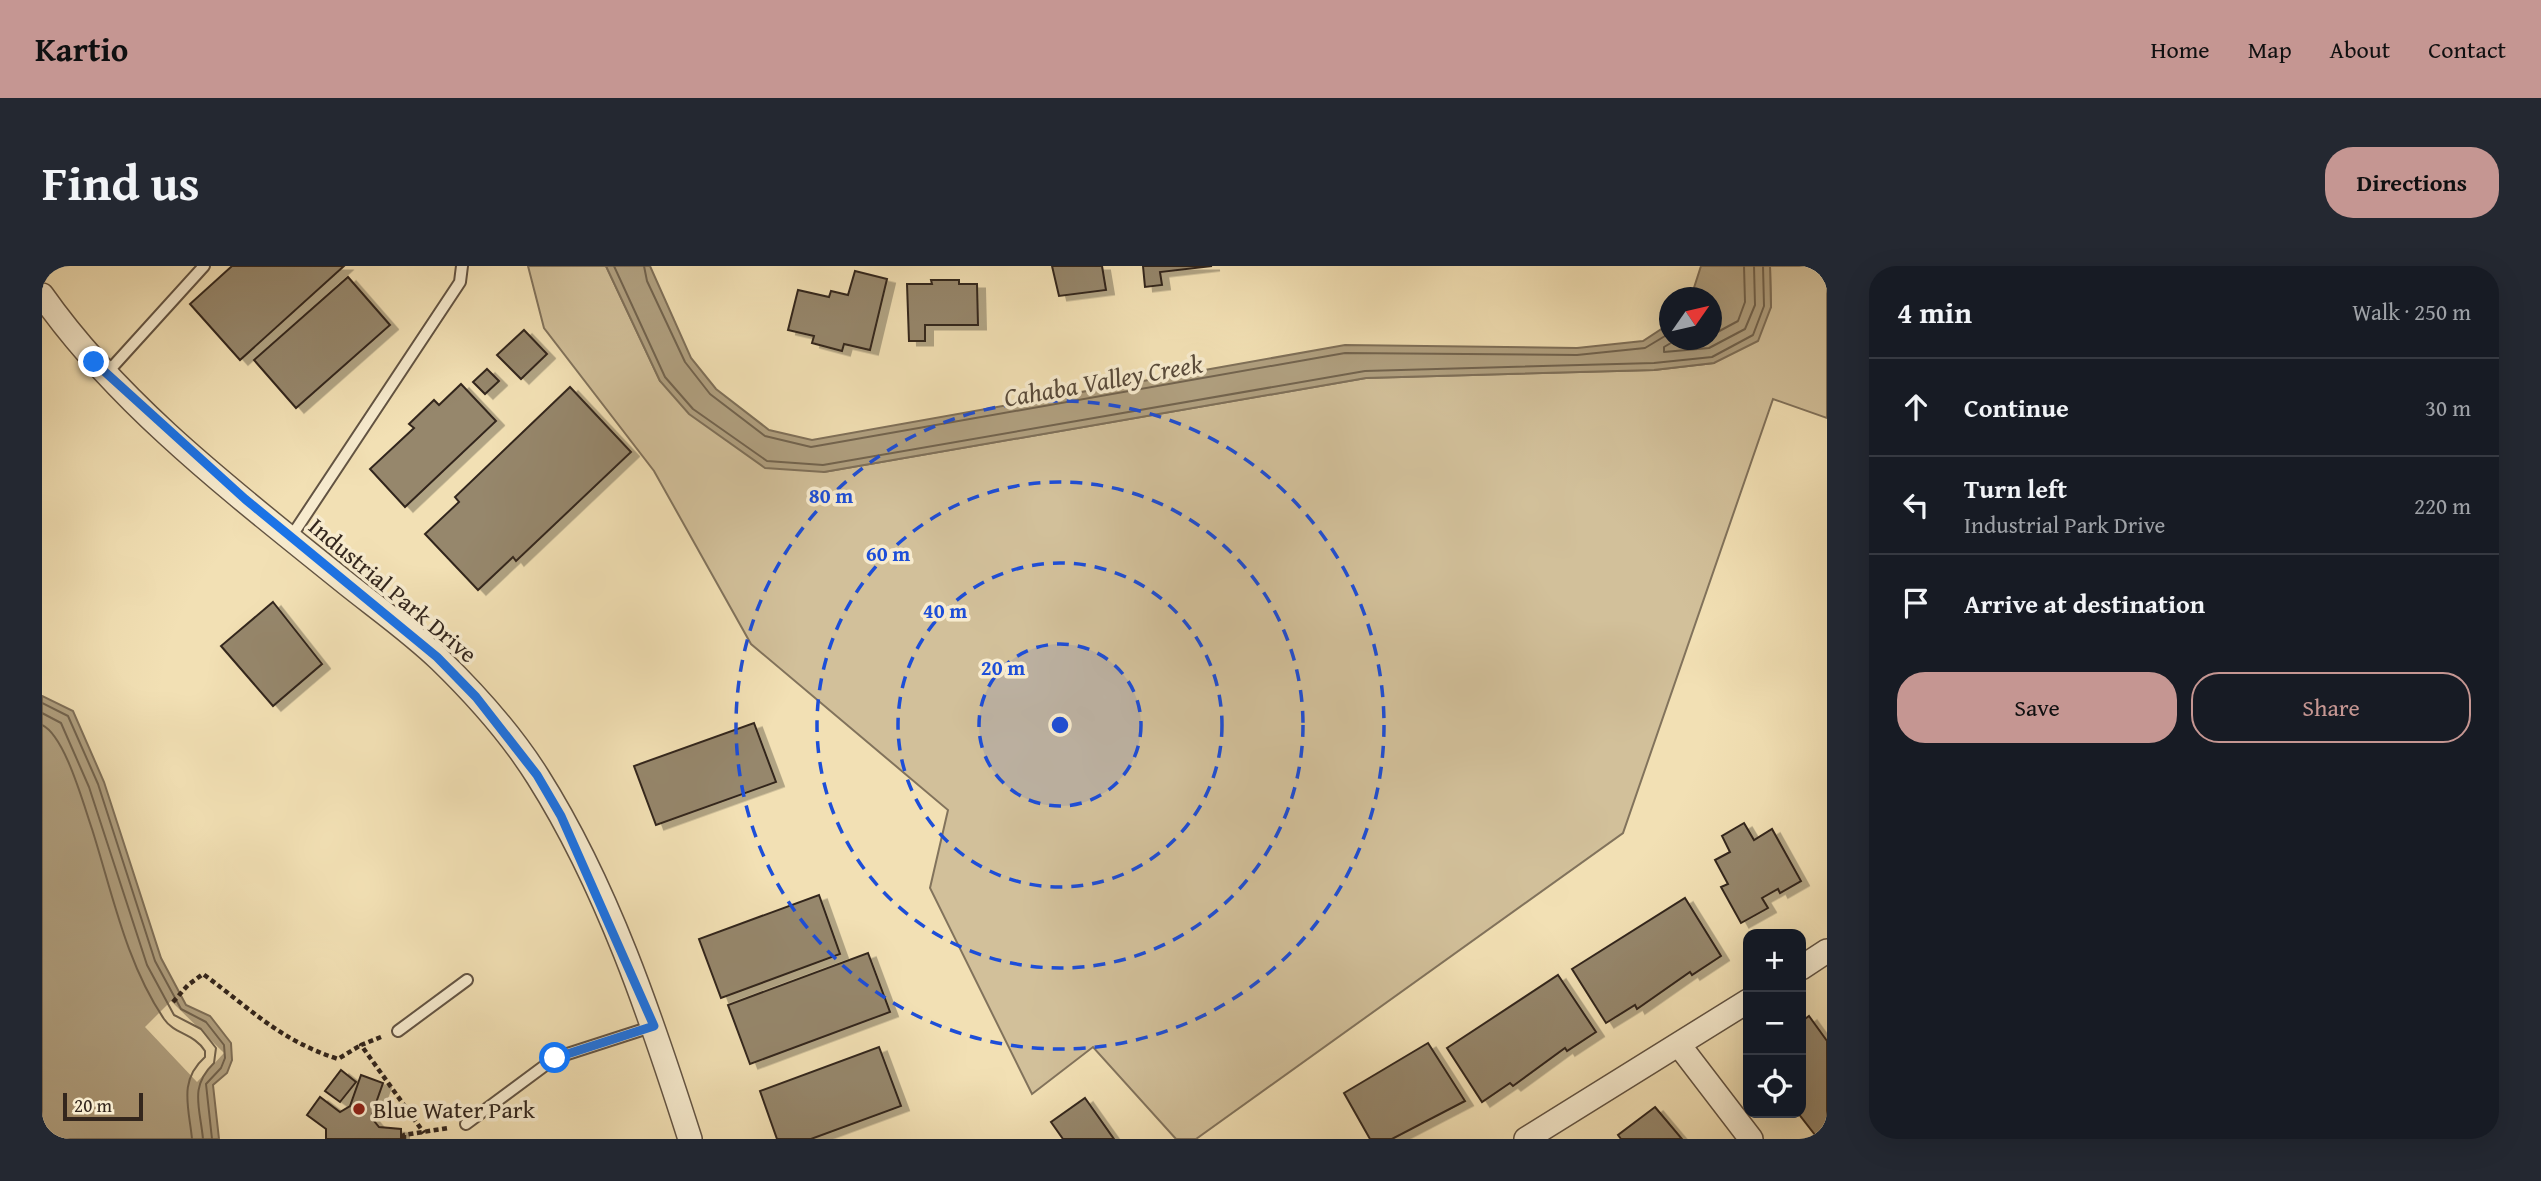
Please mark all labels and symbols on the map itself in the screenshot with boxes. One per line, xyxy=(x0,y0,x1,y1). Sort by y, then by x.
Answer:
north arrow xyxy=(1659,287,1722,350)
water label: Cahaba Valley Creek xyxy=(1001,343,1205,417)
route end xyxy=(78,346,109,377)
text: 80 m xyxy=(809,480,853,511)
street label: Industrial Park Drive xyxy=(301,509,485,671)
text: 60 m xyxy=(866,538,910,569)
text: 40 m xyxy=(923,595,967,626)
text: 20 m xyxy=(981,652,1025,683)
centre of rings xyxy=(1048,713,1072,737)
route start xyxy=(539,1042,570,1073)
scale bar xyxy=(63,1090,144,1122)
place label: Blue Water Park xyxy=(373,1092,536,1127)
marker: Blue Water Park xyxy=(351,1101,367,1117)

